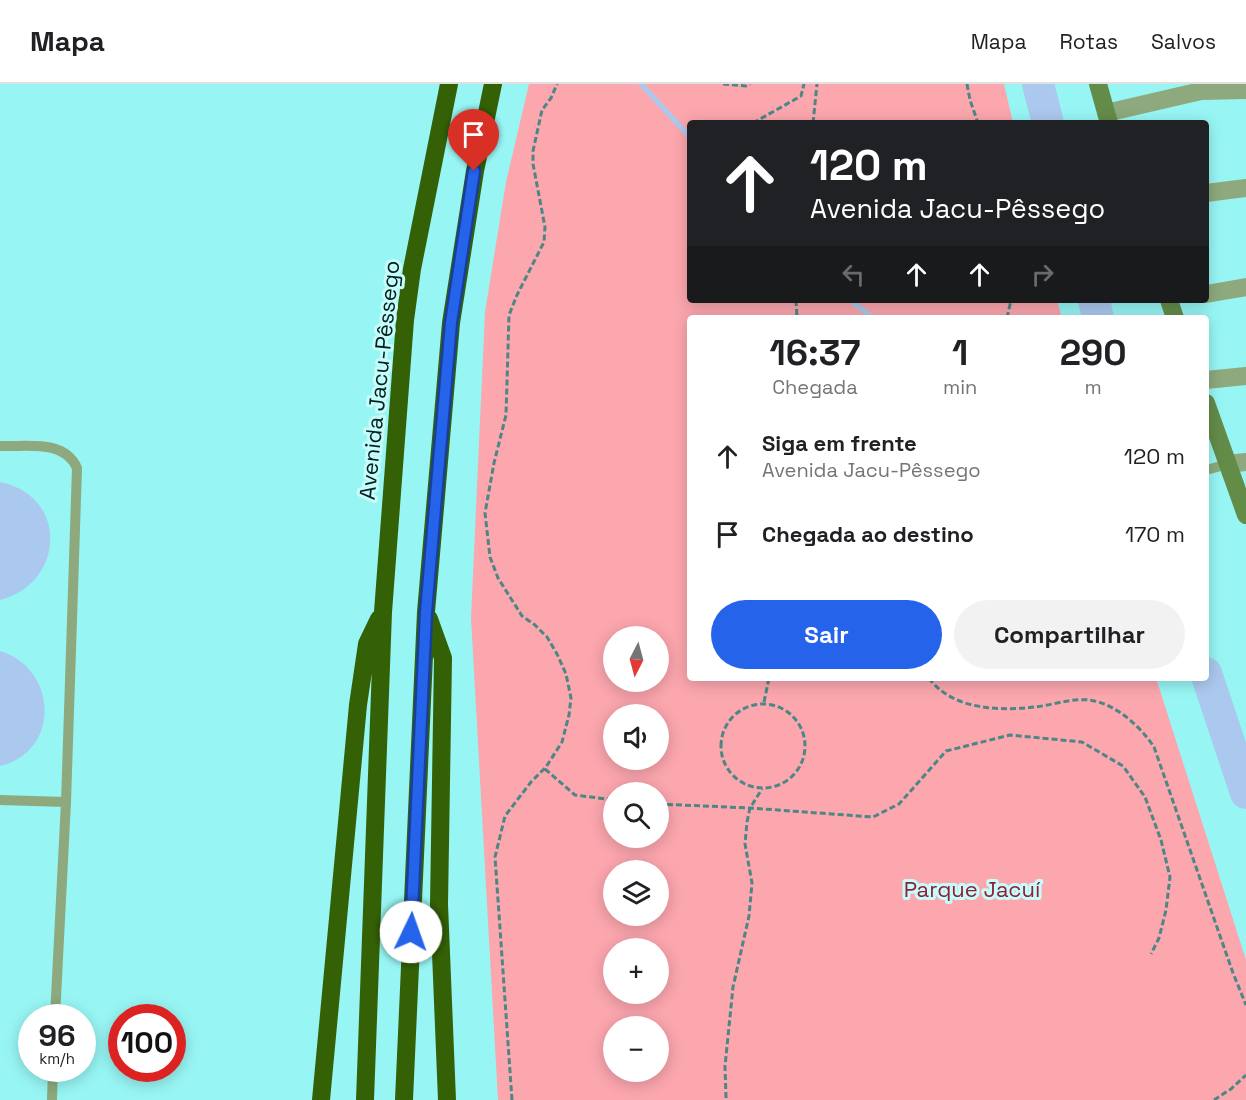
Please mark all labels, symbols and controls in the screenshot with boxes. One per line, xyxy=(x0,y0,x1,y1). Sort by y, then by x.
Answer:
text: Mapa xyxy=(30,23,105,59)
text: Mapa xyxy=(971,28,1026,55)
text: Rotas xyxy=(1059,28,1118,55)
text: Salvos xyxy=(1151,28,1216,55)
pin xyxy=(448,109,499,171)
icon: arrive xyxy=(457,118,490,151)
text: 120 m xyxy=(810,139,928,192)
icon: ahead xyxy=(711,144,789,222)
text: Avenida Jacu-Pêssego xyxy=(810,191,1105,226)
icon: left xyxy=(837,258,870,291)
icon: ahead xyxy=(900,258,933,291)
icon: ahead xyxy=(963,258,996,291)
icon: right xyxy=(1026,258,1059,291)
street label: Avenida Jacu-Pêssego xyxy=(353,259,405,501)
text: 16:37 xyxy=(769,330,861,376)
text: 1 xyxy=(952,330,968,376)
text: 290 xyxy=(1060,330,1127,376)
text: Chegada xyxy=(772,374,858,400)
text: min xyxy=(943,374,977,400)
text: m xyxy=(1085,374,1102,400)
text: Siga em frente xyxy=(762,429,917,457)
icon: ahead xyxy=(711,440,744,473)
text: 120 m xyxy=(1124,442,1185,470)
text: Avenida Jacu-Pêssego xyxy=(762,457,981,483)
icon: arrive xyxy=(711,518,744,551)
text: Chegada ao destino xyxy=(762,520,974,548)
text: 170 m xyxy=(1125,520,1185,548)
button: Sair xyxy=(711,600,942,669)
button: Compartilhar xyxy=(954,600,1185,669)
north arrow xyxy=(603,626,669,692)
map controls xyxy=(603,626,669,1082)
button: sound xyxy=(603,704,669,770)
button: search xyxy=(603,782,669,848)
button: layers xyxy=(603,860,669,926)
park label: Parque Jacuí xyxy=(904,875,1041,903)
position arrow xyxy=(379,900,443,964)
button: + xyxy=(603,938,669,1004)
speed limit sign: 100 xyxy=(108,1004,186,1082)
text: 96 xyxy=(38,1016,76,1055)
button: − xyxy=(603,1016,669,1082)
text: km/h xyxy=(39,1049,75,1068)

